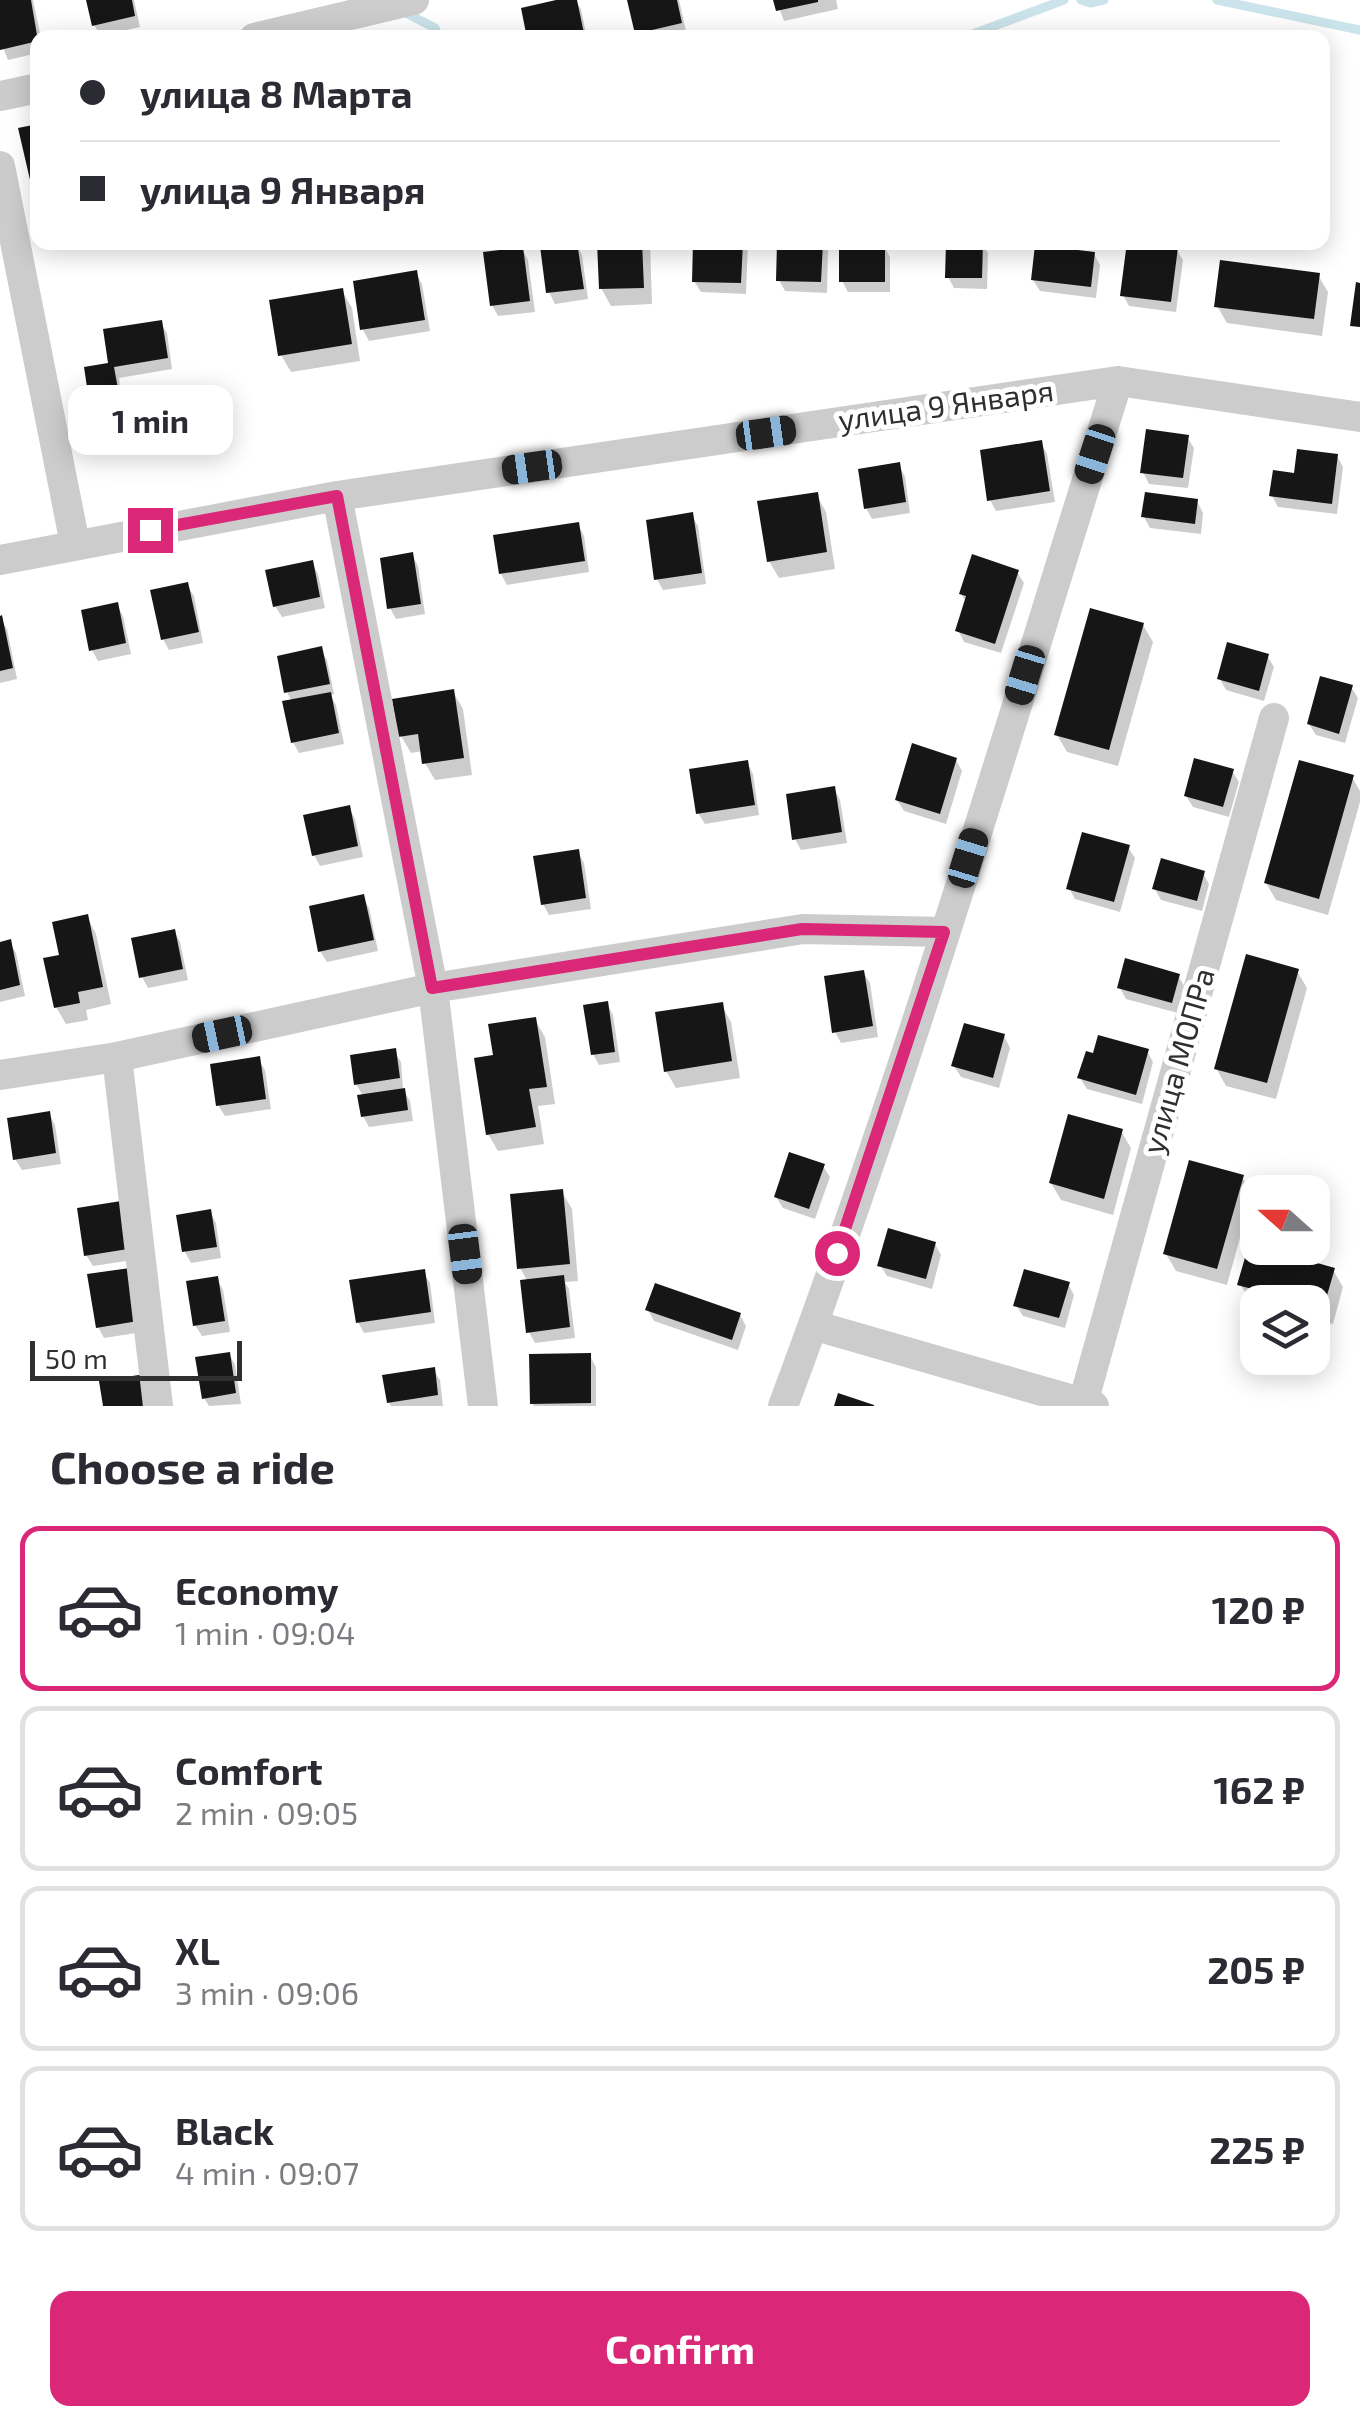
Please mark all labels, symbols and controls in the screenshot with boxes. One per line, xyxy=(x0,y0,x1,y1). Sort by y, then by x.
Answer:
text: улица 8 Марта xyxy=(140,70,413,116)
text: улица 9 Января xyxy=(140,166,426,212)
street label: улица 9 Января xyxy=(836,371,1056,438)
callout: 1 min xyxy=(68,385,232,455)
text: 1 min xyxy=(112,401,189,439)
car xyxy=(734,414,798,452)
car xyxy=(1071,421,1119,487)
car xyxy=(500,448,564,486)
route end xyxy=(128,508,173,553)
car xyxy=(1002,642,1048,708)
car xyxy=(945,825,991,891)
street label: улица МОПРа xyxy=(1133,964,1222,1158)
car xyxy=(190,1013,254,1055)
north arrow xyxy=(1240,1175,1330,1265)
map controls xyxy=(1240,1175,1330,1375)
car xyxy=(446,1222,484,1286)
route start xyxy=(815,1231,860,1276)
button: layers xyxy=(1240,1285,1330,1375)
scale bar xyxy=(30,1336,242,1380)
text: 50 m xyxy=(45,1341,108,1375)
text: Choose a ride xyxy=(50,1439,335,1493)
icon: car xyxy=(55,1564,145,1654)
text: Economy xyxy=(175,1567,339,1613)
text: 120 ₽ xyxy=(1212,1586,1305,1632)
text: 1 min · 09:04 xyxy=(175,1613,355,1651)
icon: car xyxy=(55,1744,145,1834)
text: Comfort xyxy=(175,1747,323,1793)
text: 162 ₽ xyxy=(1213,1766,1305,1812)
text: 2 min · 09:05 xyxy=(175,1793,358,1831)
icon: car xyxy=(55,1924,145,2014)
text: XL xyxy=(175,1927,220,1973)
text: 205 ₽ xyxy=(1207,1946,1305,1992)
text: 3 min · 09:06 xyxy=(175,1973,359,2011)
icon: car xyxy=(55,2104,145,2194)
text: Black xyxy=(175,2107,274,2153)
text: 225 ₽ xyxy=(1209,2126,1305,2172)
text: 4 min · 09:07 xyxy=(175,2153,359,2191)
button: Confirm xyxy=(50,2291,1310,2406)

